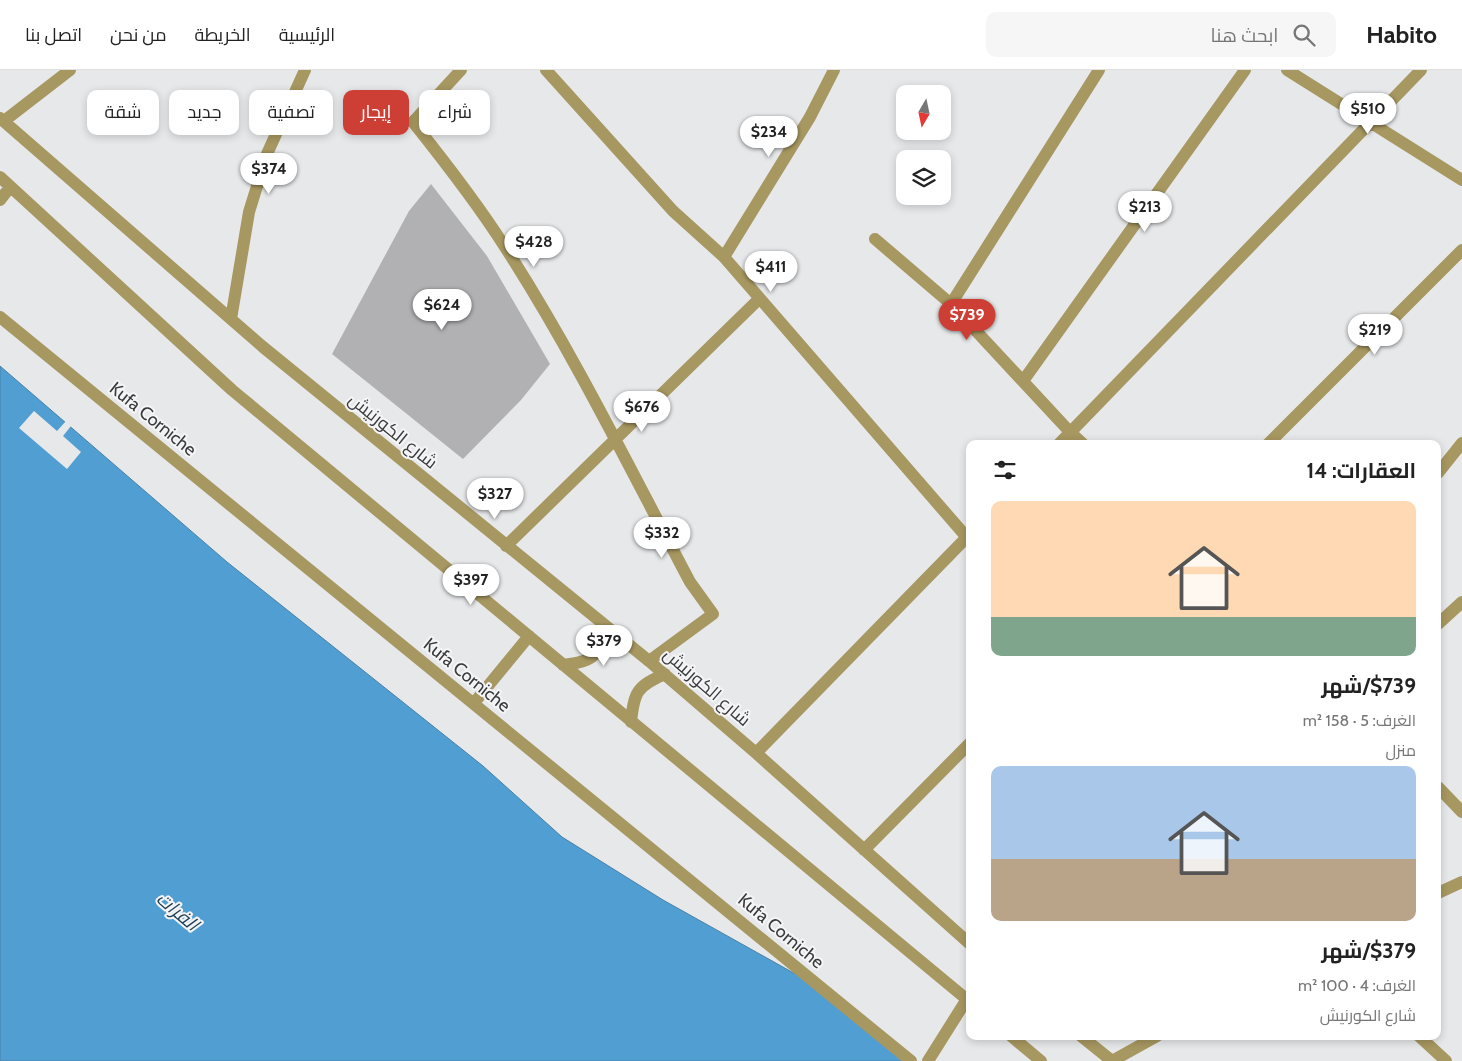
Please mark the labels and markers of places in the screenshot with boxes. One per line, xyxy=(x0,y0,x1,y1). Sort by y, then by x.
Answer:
pin: $510 xyxy=(1338,92,1398,135)
pin: $234 xyxy=(739,116,799,158)
pin: $374 xyxy=(239,152,299,195)
pin: $213 xyxy=(1115,190,1175,233)
pin: $428 xyxy=(504,226,564,268)
pin: $411 xyxy=(741,250,801,293)
pin: $624 xyxy=(412,288,472,331)
pin: $739 xyxy=(937,298,997,341)
pin: $219 xyxy=(1345,314,1405,356)
pin: $676 xyxy=(612,390,672,433)
pin: $327 xyxy=(465,478,525,520)
pin: $332 xyxy=(632,516,692,559)
pin: $397 xyxy=(441,564,501,606)
pin: $379 xyxy=(574,624,634,667)

